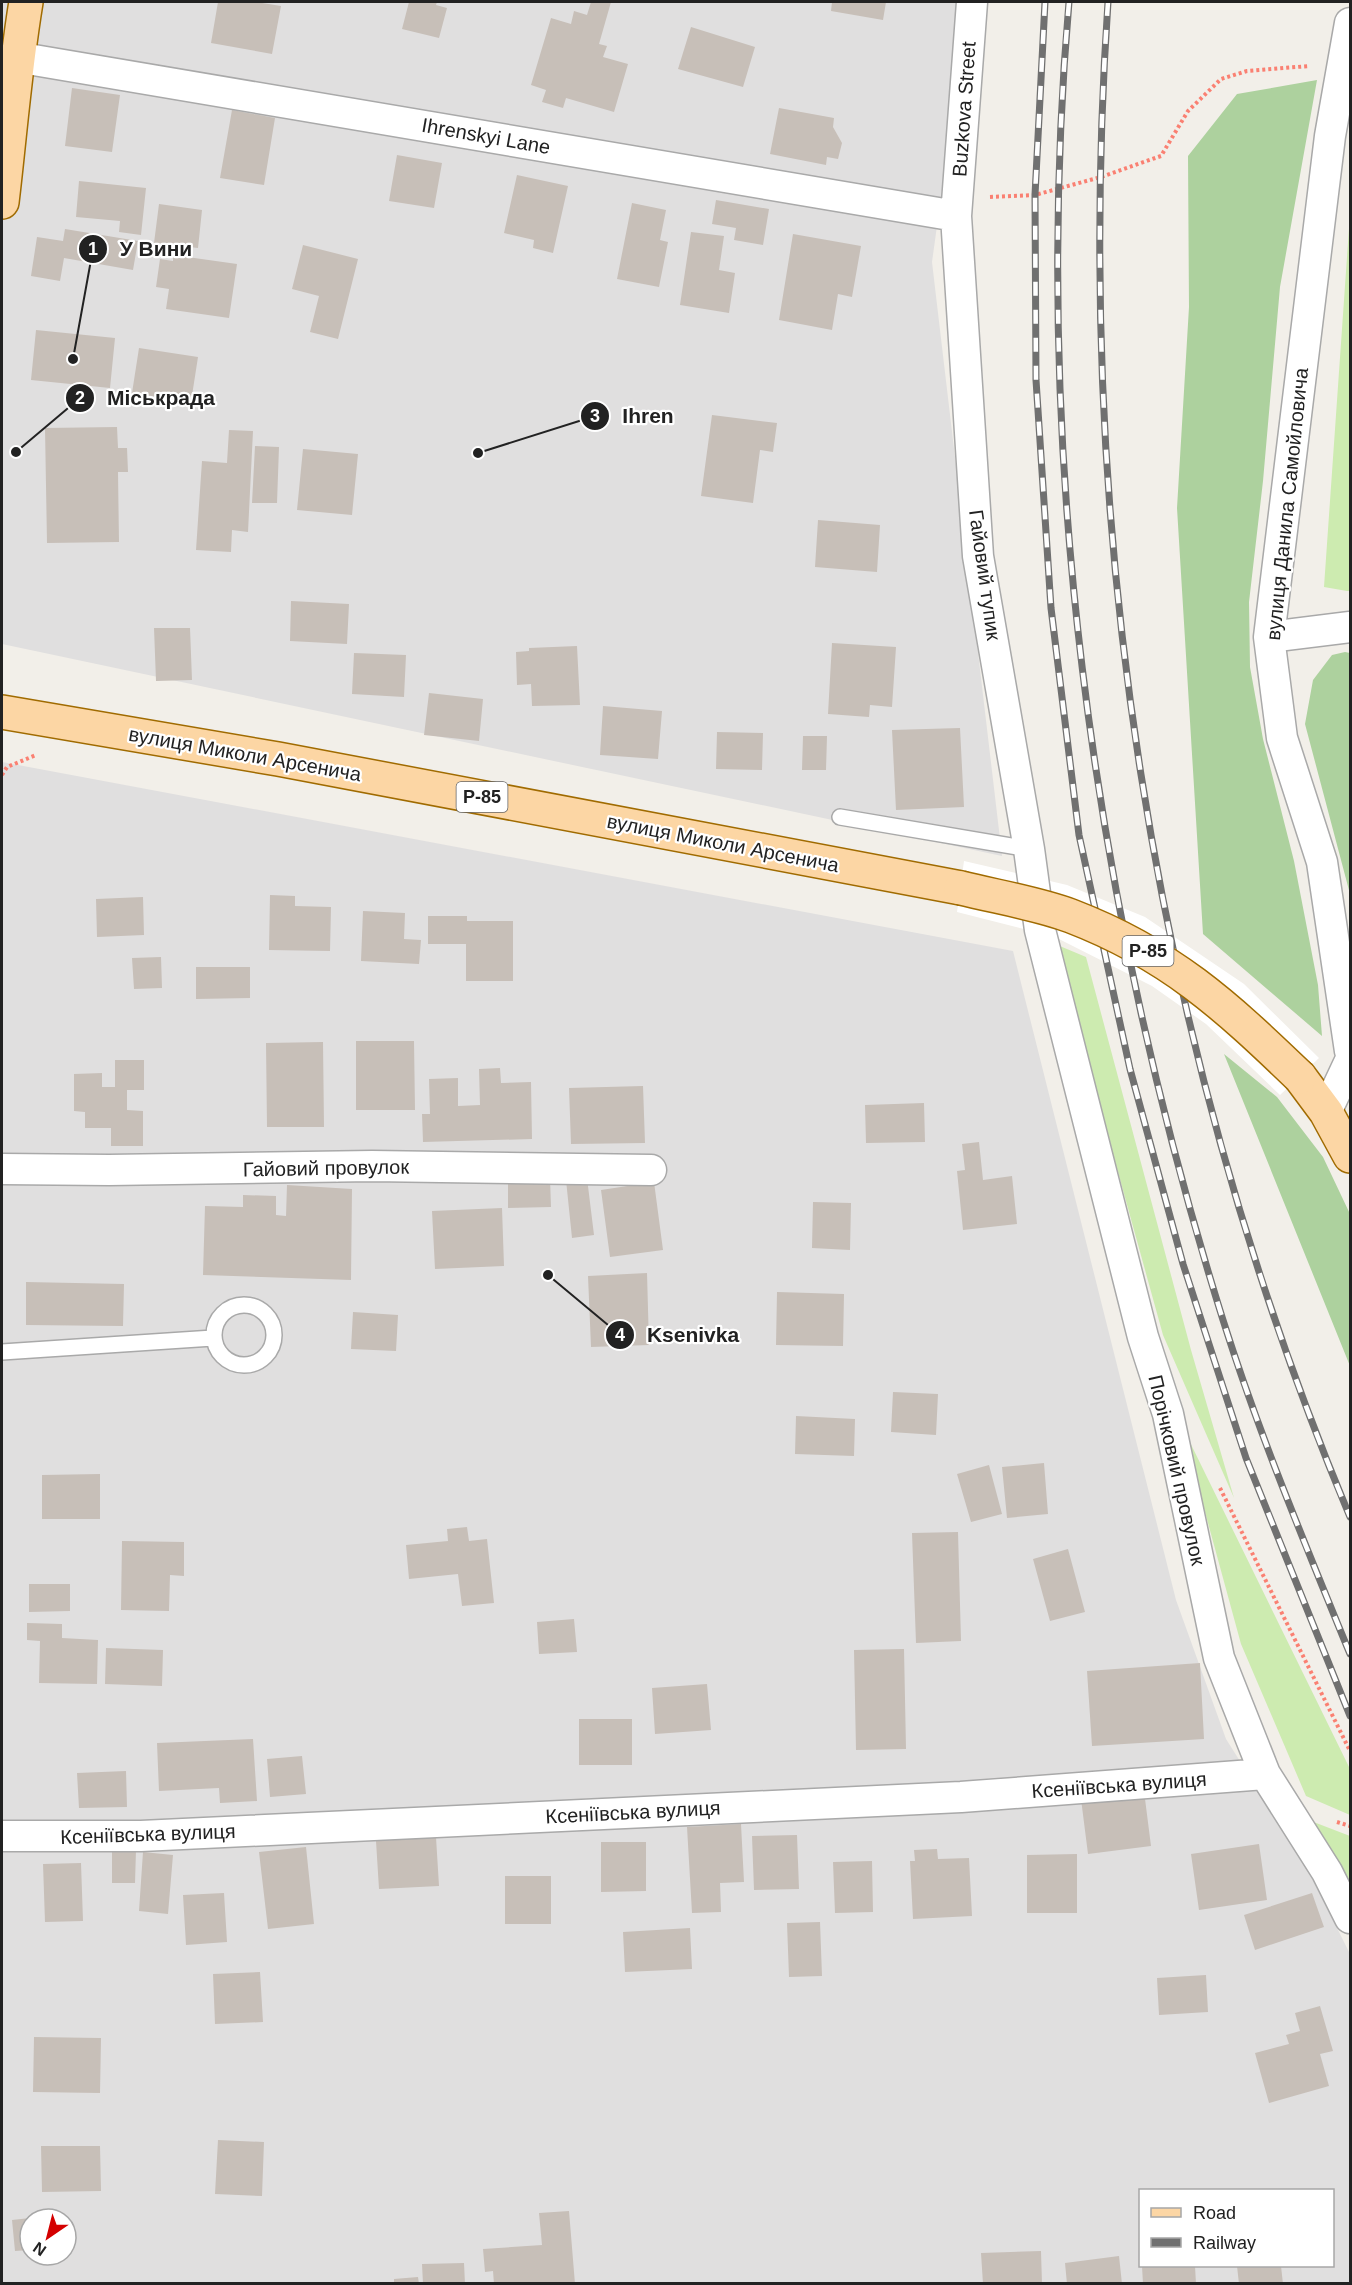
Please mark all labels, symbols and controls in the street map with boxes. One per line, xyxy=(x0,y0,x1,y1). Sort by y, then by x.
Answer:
street label: Buzkova Street xyxy=(948,40,980,177)
street label: Ihrenskyi Lane xyxy=(420,114,552,158)
callout: У Вини xyxy=(78,229,204,268)
text: У Вини xyxy=(120,237,192,260)
text: 1 xyxy=(88,239,98,259)
street label: вулиця Данила Самойловича xyxy=(1262,366,1312,641)
callout: Міськрада xyxy=(65,378,227,417)
text: Міськрада xyxy=(107,386,215,409)
text: 2 xyxy=(75,388,85,408)
callout: Ihren xyxy=(580,396,686,435)
text: Ihren xyxy=(622,404,674,427)
text: 3 xyxy=(590,406,600,426)
street label: Гайовий тупик xyxy=(965,508,1005,642)
street label: вулиця Миколи Арсенича xyxy=(127,723,364,785)
road number: Р-85 xyxy=(456,782,508,812)
street label: вулиця Миколи Арсенича xyxy=(605,810,842,876)
road number: Р-85 xyxy=(1122,936,1174,966)
street label: Гайовий провулок xyxy=(243,1156,410,1180)
callout: Ksenivka xyxy=(605,1315,751,1354)
text: Ksenivka xyxy=(647,1323,739,1346)
text: 4 xyxy=(615,1325,625,1345)
street label: Порічковий провулок xyxy=(1144,1373,1210,1568)
street label: Ксеніївська вулиця xyxy=(1031,1768,1207,1802)
street label: Ксеніївська вулиця xyxy=(545,1796,721,1828)
street label: Ксеніївська вулиця xyxy=(60,1820,236,1848)
legend xyxy=(1139,2189,1334,2267)
text: Road xyxy=(1193,2203,1236,2223)
north arrow xyxy=(18,2207,78,2267)
text: Railway xyxy=(1193,2233,1256,2253)
text: N xyxy=(30,2239,49,2259)

